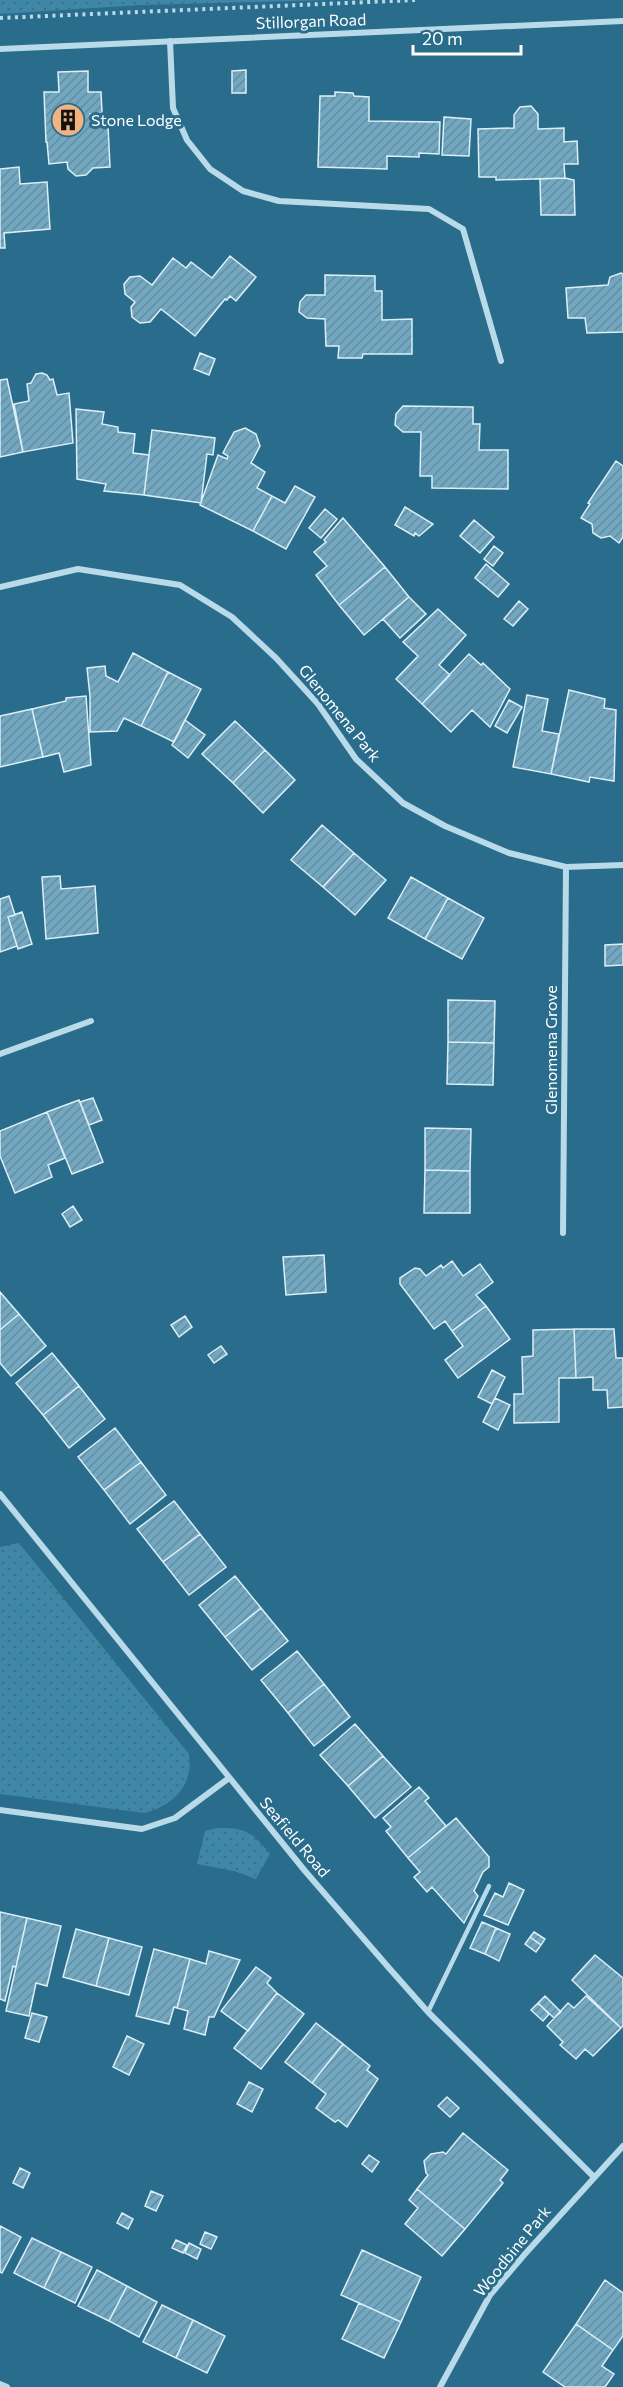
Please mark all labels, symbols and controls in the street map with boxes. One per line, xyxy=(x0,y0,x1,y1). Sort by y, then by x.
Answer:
street label: Stillorgan Road xyxy=(255,9,367,32)
scale bar xyxy=(413,18,521,56)
text: 20 m xyxy=(422,27,463,49)
building icon: Stone Lodge xyxy=(50,102,86,138)
place label: Stone Lodge xyxy=(91,110,182,129)
street label: Glenomena Park xyxy=(295,660,386,765)
street label: Glenomena Grove xyxy=(541,985,560,1115)
street label: Seafield Road xyxy=(256,1793,334,1881)
street label: Woodbine Park xyxy=(469,2201,554,2300)

